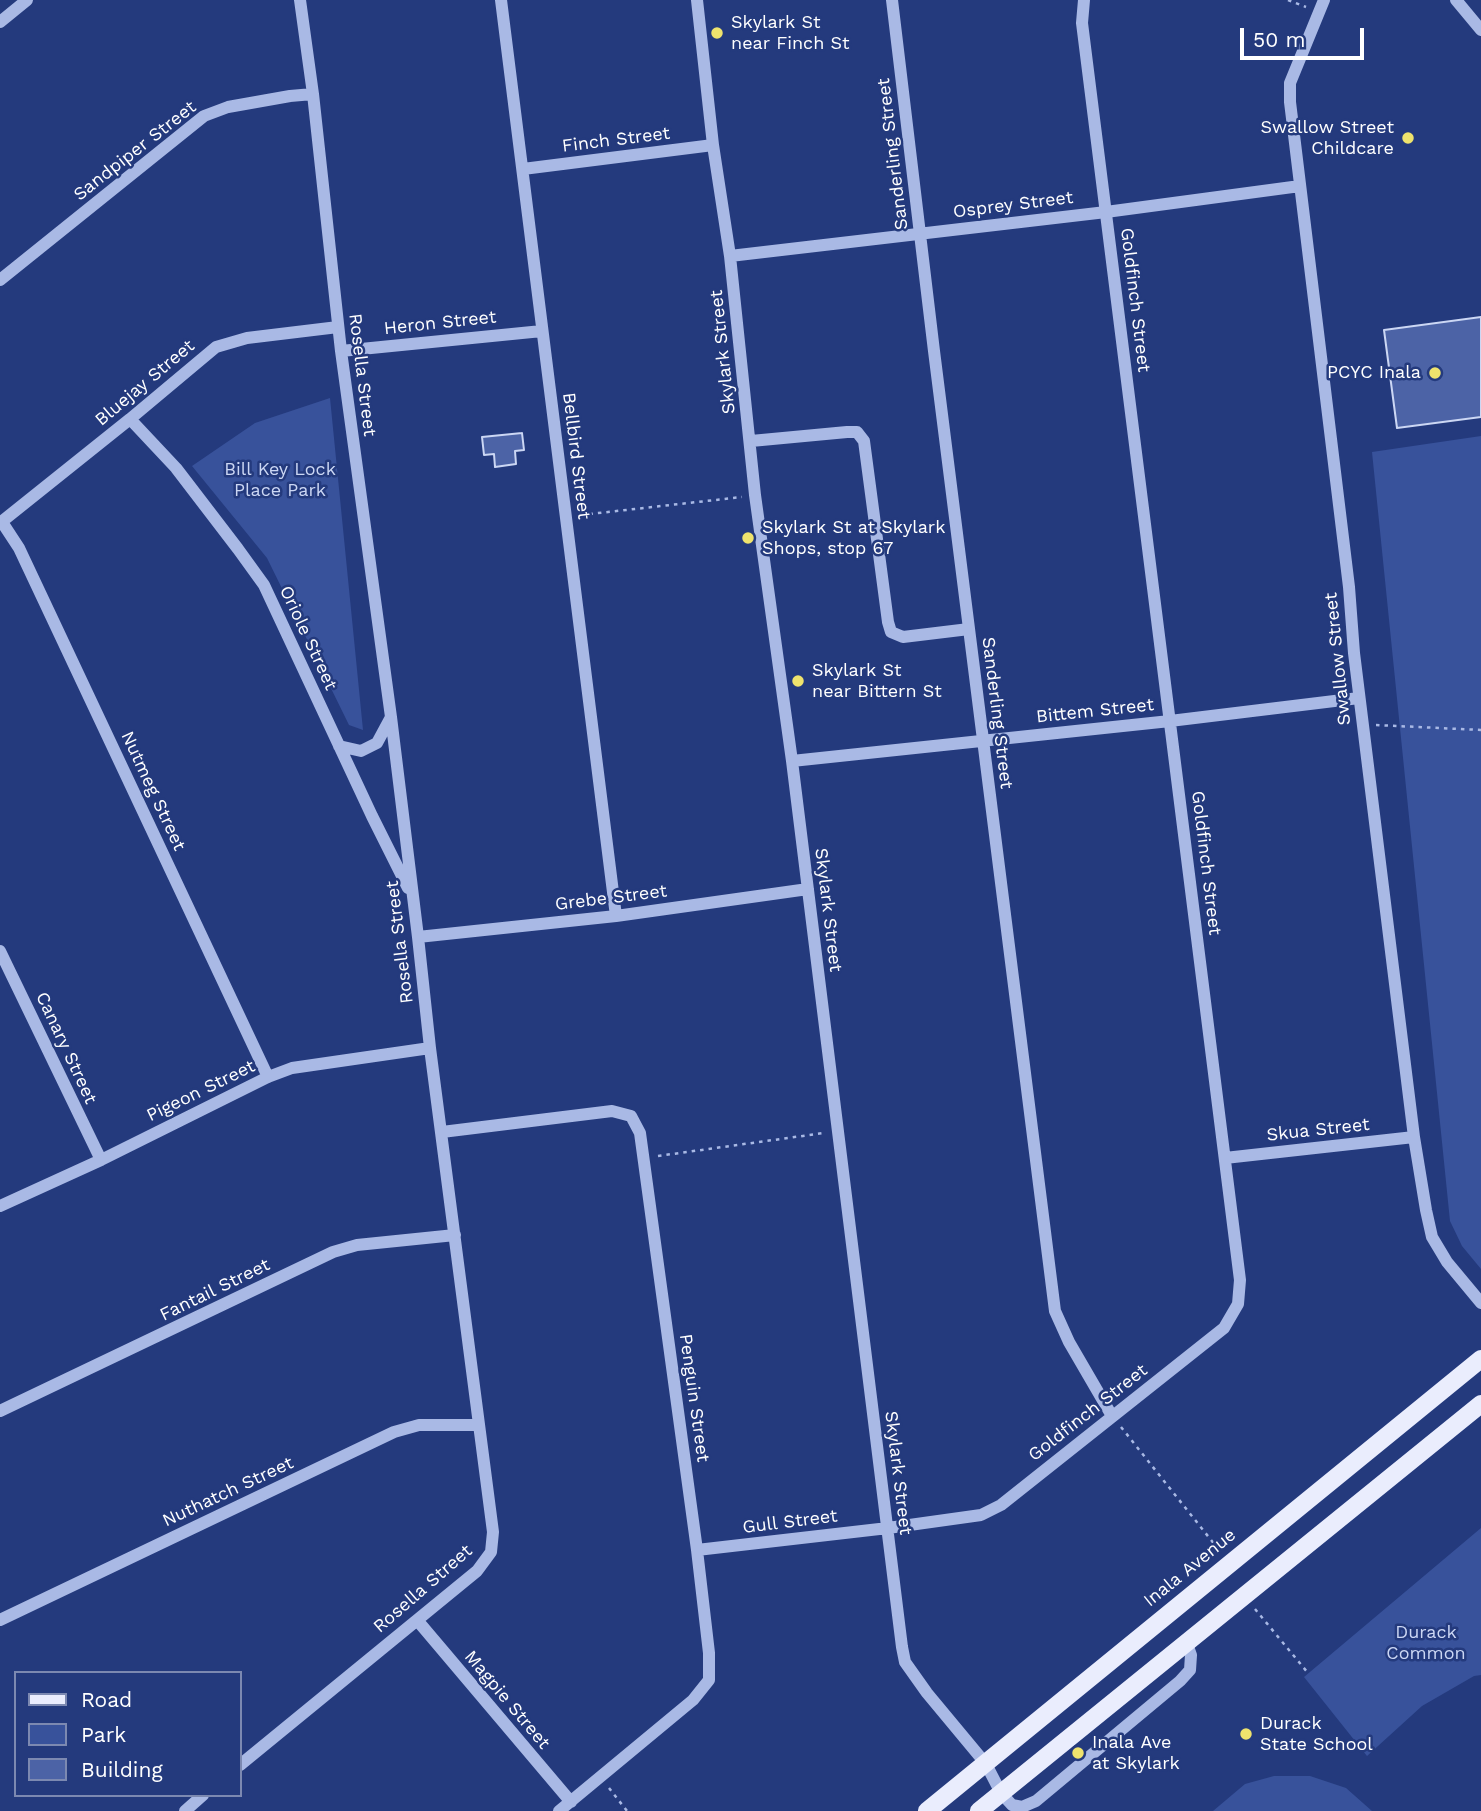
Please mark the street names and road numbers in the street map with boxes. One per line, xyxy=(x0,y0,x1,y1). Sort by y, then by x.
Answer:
street label: Sanderling Street xyxy=(873,77,913,231)
street label: Sandpiper Street xyxy=(69,97,201,205)
street label: Finch Street xyxy=(561,123,671,157)
street label: Osprey Street xyxy=(952,187,1074,223)
street label: Goldfinch Street xyxy=(1115,227,1155,373)
street label: Skylark Street xyxy=(706,289,740,415)
street label: Heron Street xyxy=(383,306,497,340)
street label: Rosella Street xyxy=(344,312,380,438)
street label: Bluejay Street xyxy=(91,335,199,431)
street label: Bellbird Street xyxy=(557,391,595,521)
street label: Oriole Street xyxy=(274,582,342,694)
street label: Swallow Street xyxy=(1320,592,1356,726)
street label: Sanderling Street xyxy=(977,636,1017,790)
street label: Bittem Street xyxy=(1035,694,1155,728)
street label: Nutmeg Street xyxy=(116,728,190,854)
street label: Goldfinch Street xyxy=(1186,790,1226,936)
street label: Skylark Street xyxy=(810,847,846,973)
street label: Rosella Street xyxy=(382,879,418,1005)
street label: Grebe Street xyxy=(554,880,668,916)
street label: Canary Street xyxy=(31,989,101,1107)
street label: Pigeon Street xyxy=(143,1055,259,1127)
street label: Skua Street xyxy=(1265,1114,1371,1146)
street label: Fantail Street xyxy=(157,1254,273,1326)
street label: Penguin Street xyxy=(674,1332,714,1464)
street label: Goldfinch Street xyxy=(1024,1360,1152,1466)
street label: Skylark Street xyxy=(880,1410,916,1536)
street label: Nuthatch Street xyxy=(159,1452,297,1532)
street label: Gull Street xyxy=(741,1505,839,1539)
street label: Inala Avenue xyxy=(1140,1524,1240,1612)
street label: Rosella Street xyxy=(369,1540,477,1638)
street label: Magpie Street xyxy=(460,1646,554,1754)

